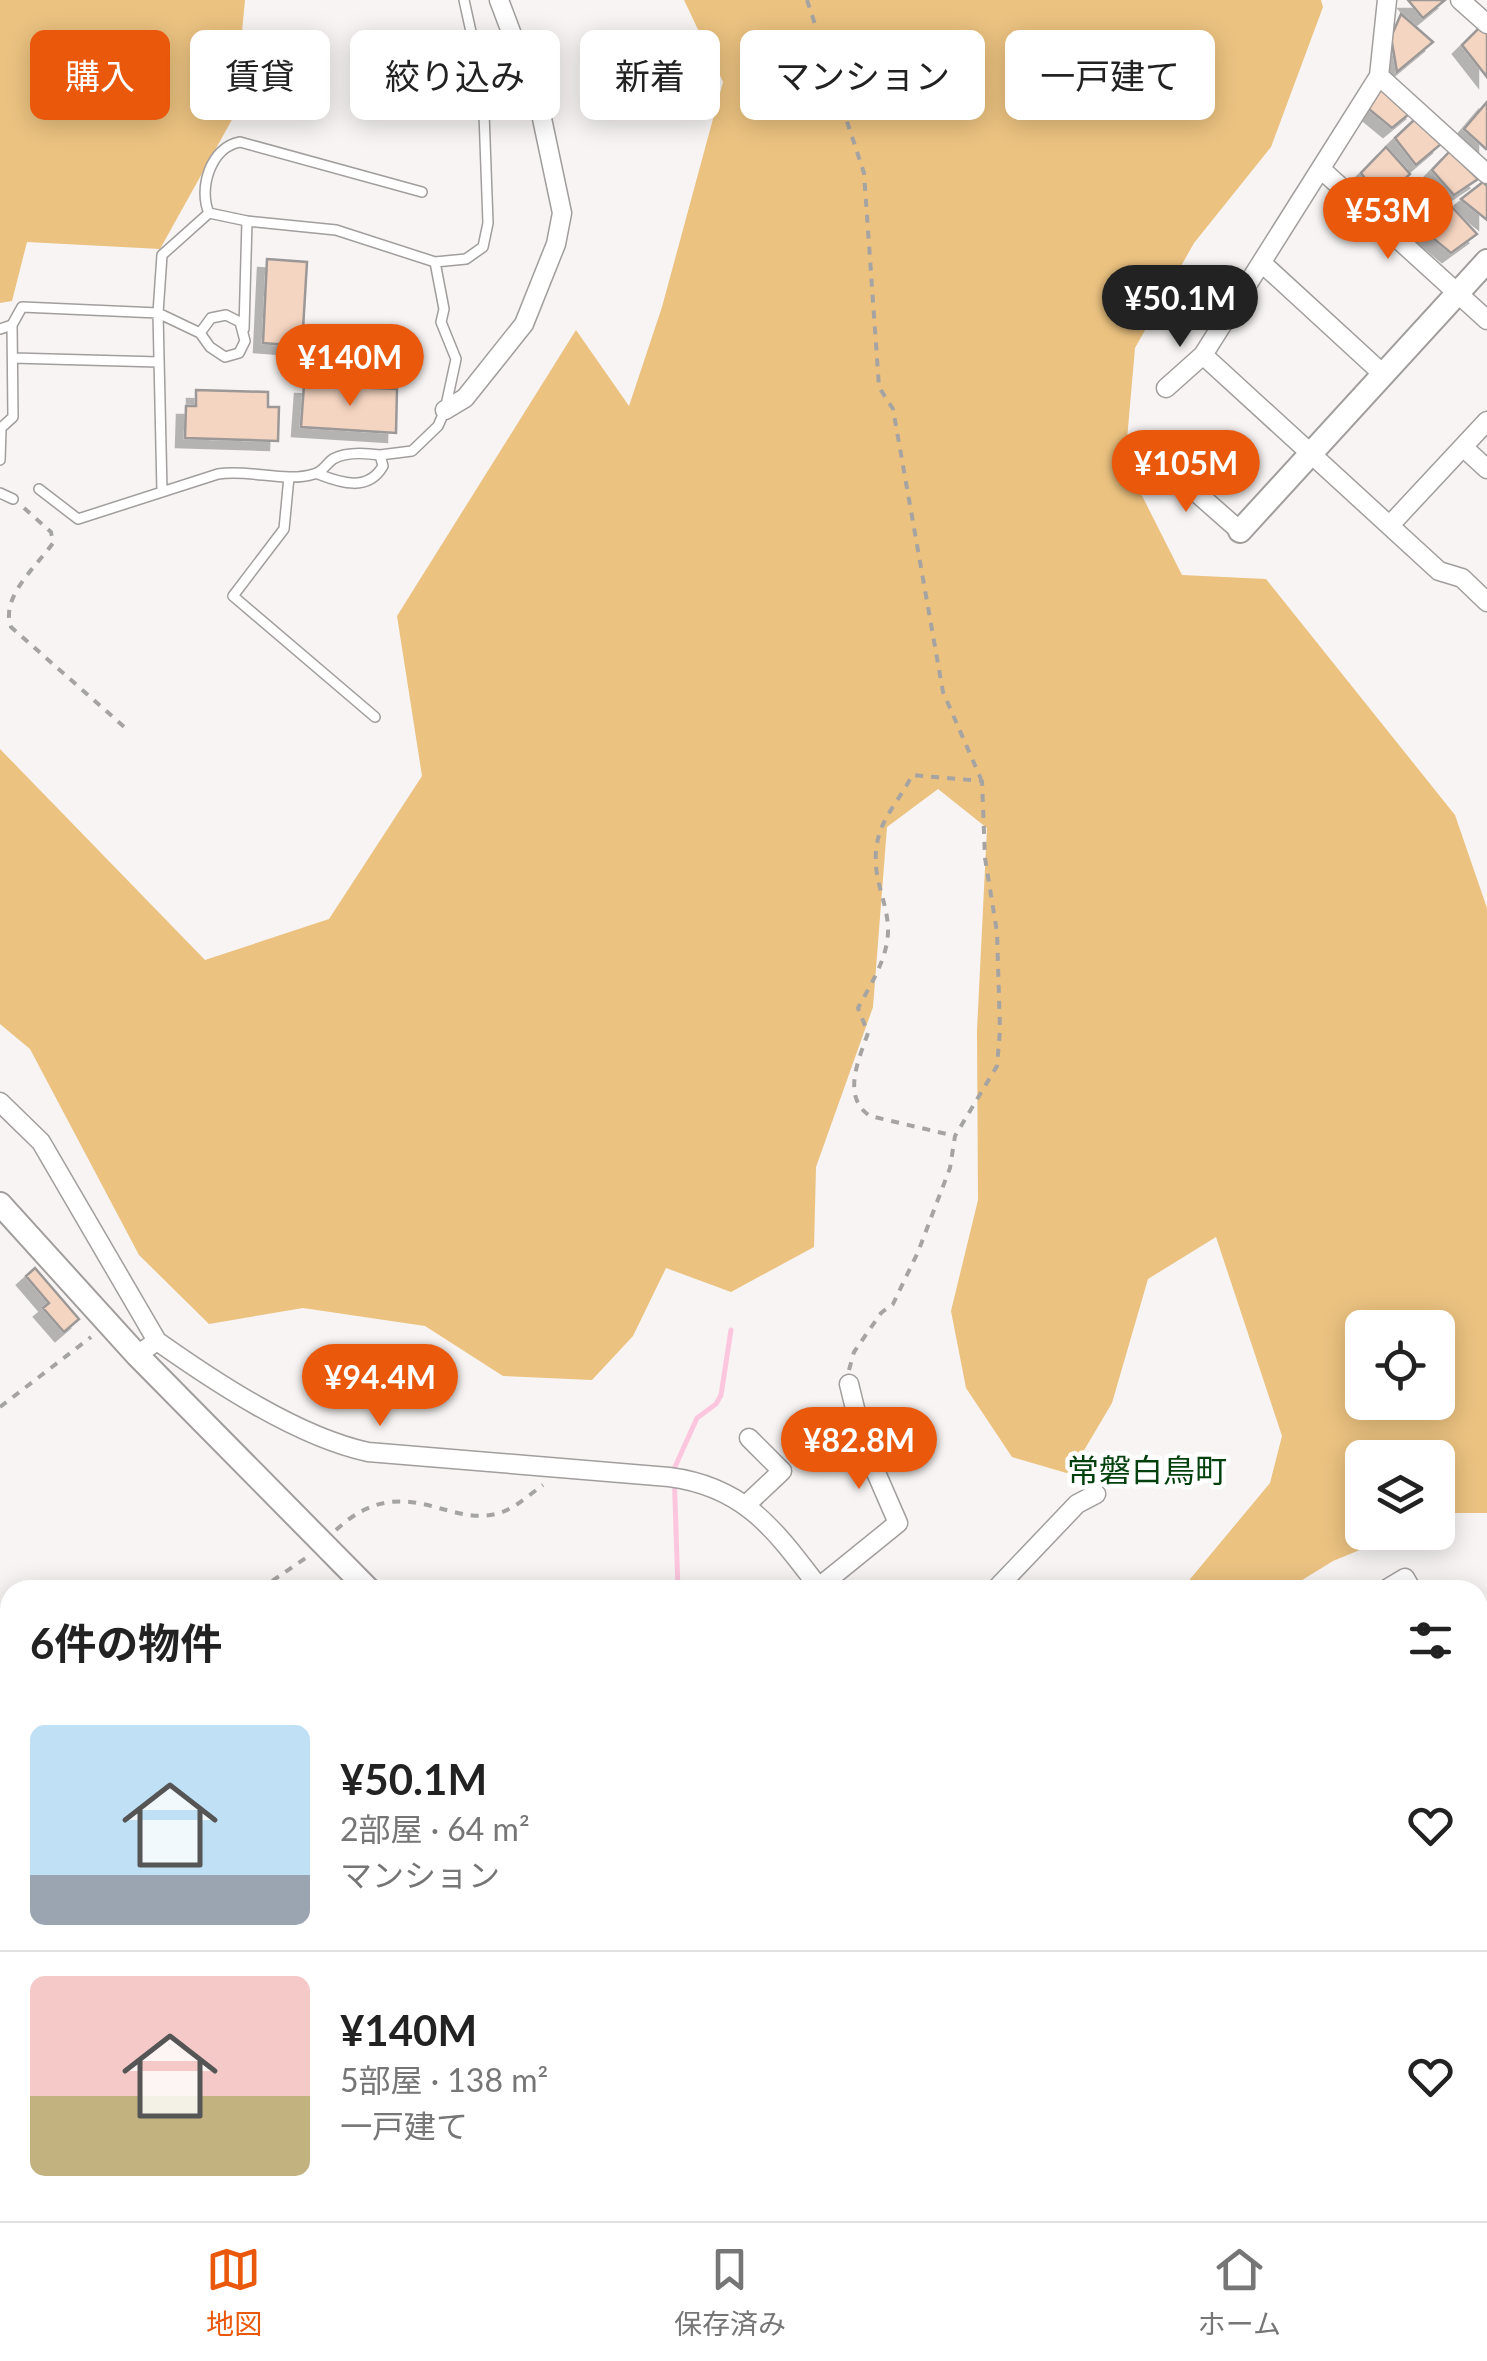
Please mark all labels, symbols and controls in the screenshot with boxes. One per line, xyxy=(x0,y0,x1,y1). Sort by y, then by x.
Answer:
chip: 購入 xyxy=(30,30,170,120)
chip: 賃貸 xyxy=(190,30,330,120)
chip: 絞り込み xyxy=(350,30,560,120)
chip: 新着 xyxy=(580,30,720,120)
chip: マンション xyxy=(740,30,985,120)
chip: 一戸建て xyxy=(1005,30,1215,120)
pin: ¥53M xyxy=(1329,177,1447,262)
text: ¥53M xyxy=(1345,190,1431,229)
pin: ¥50.1M xyxy=(1099,265,1261,350)
text: ¥50.1M xyxy=(1124,278,1236,317)
pin: ¥140M xyxy=(280,324,420,409)
text: ¥140M xyxy=(298,337,402,376)
pin: ¥105M xyxy=(1116,430,1256,515)
text: ¥105M xyxy=(1134,443,1238,482)
map controls xyxy=(1345,1310,1455,1550)
button: locate xyxy=(1345,1310,1455,1420)
pin: ¥94.4M xyxy=(299,1344,461,1429)
text: ¥94.4M xyxy=(324,1357,436,1396)
pin: ¥82.8M xyxy=(778,1407,940,1492)
text: ¥82.8M xyxy=(803,1420,915,1459)
button: layers xyxy=(1345,1440,1455,1550)
district label: 常磐白鳥町 xyxy=(1067,1450,1227,1489)
icon: filters xyxy=(1403,1613,1458,1668)
text: 6件の物件 xyxy=(30,1618,222,1668)
text: ¥50.1M xyxy=(340,1754,487,1804)
icon: home xyxy=(110,1765,230,1885)
icon: heart xyxy=(1403,1798,1458,1853)
text: 2部屋 · 64 m² xyxy=(340,1809,530,1848)
text: マンション xyxy=(340,1855,500,1894)
text: ¥140M xyxy=(340,2005,477,2055)
icon: home xyxy=(110,2016,230,2136)
icon: heart xyxy=(1403,2049,1458,2104)
text: 5部屋 · 138 m² xyxy=(340,2060,548,2099)
text: 一戸建て xyxy=(340,2106,468,2145)
tab: 地図 xyxy=(206,2242,262,2342)
tab: 保存済み xyxy=(674,2242,786,2342)
tab: ホーム xyxy=(1198,2242,1281,2342)

